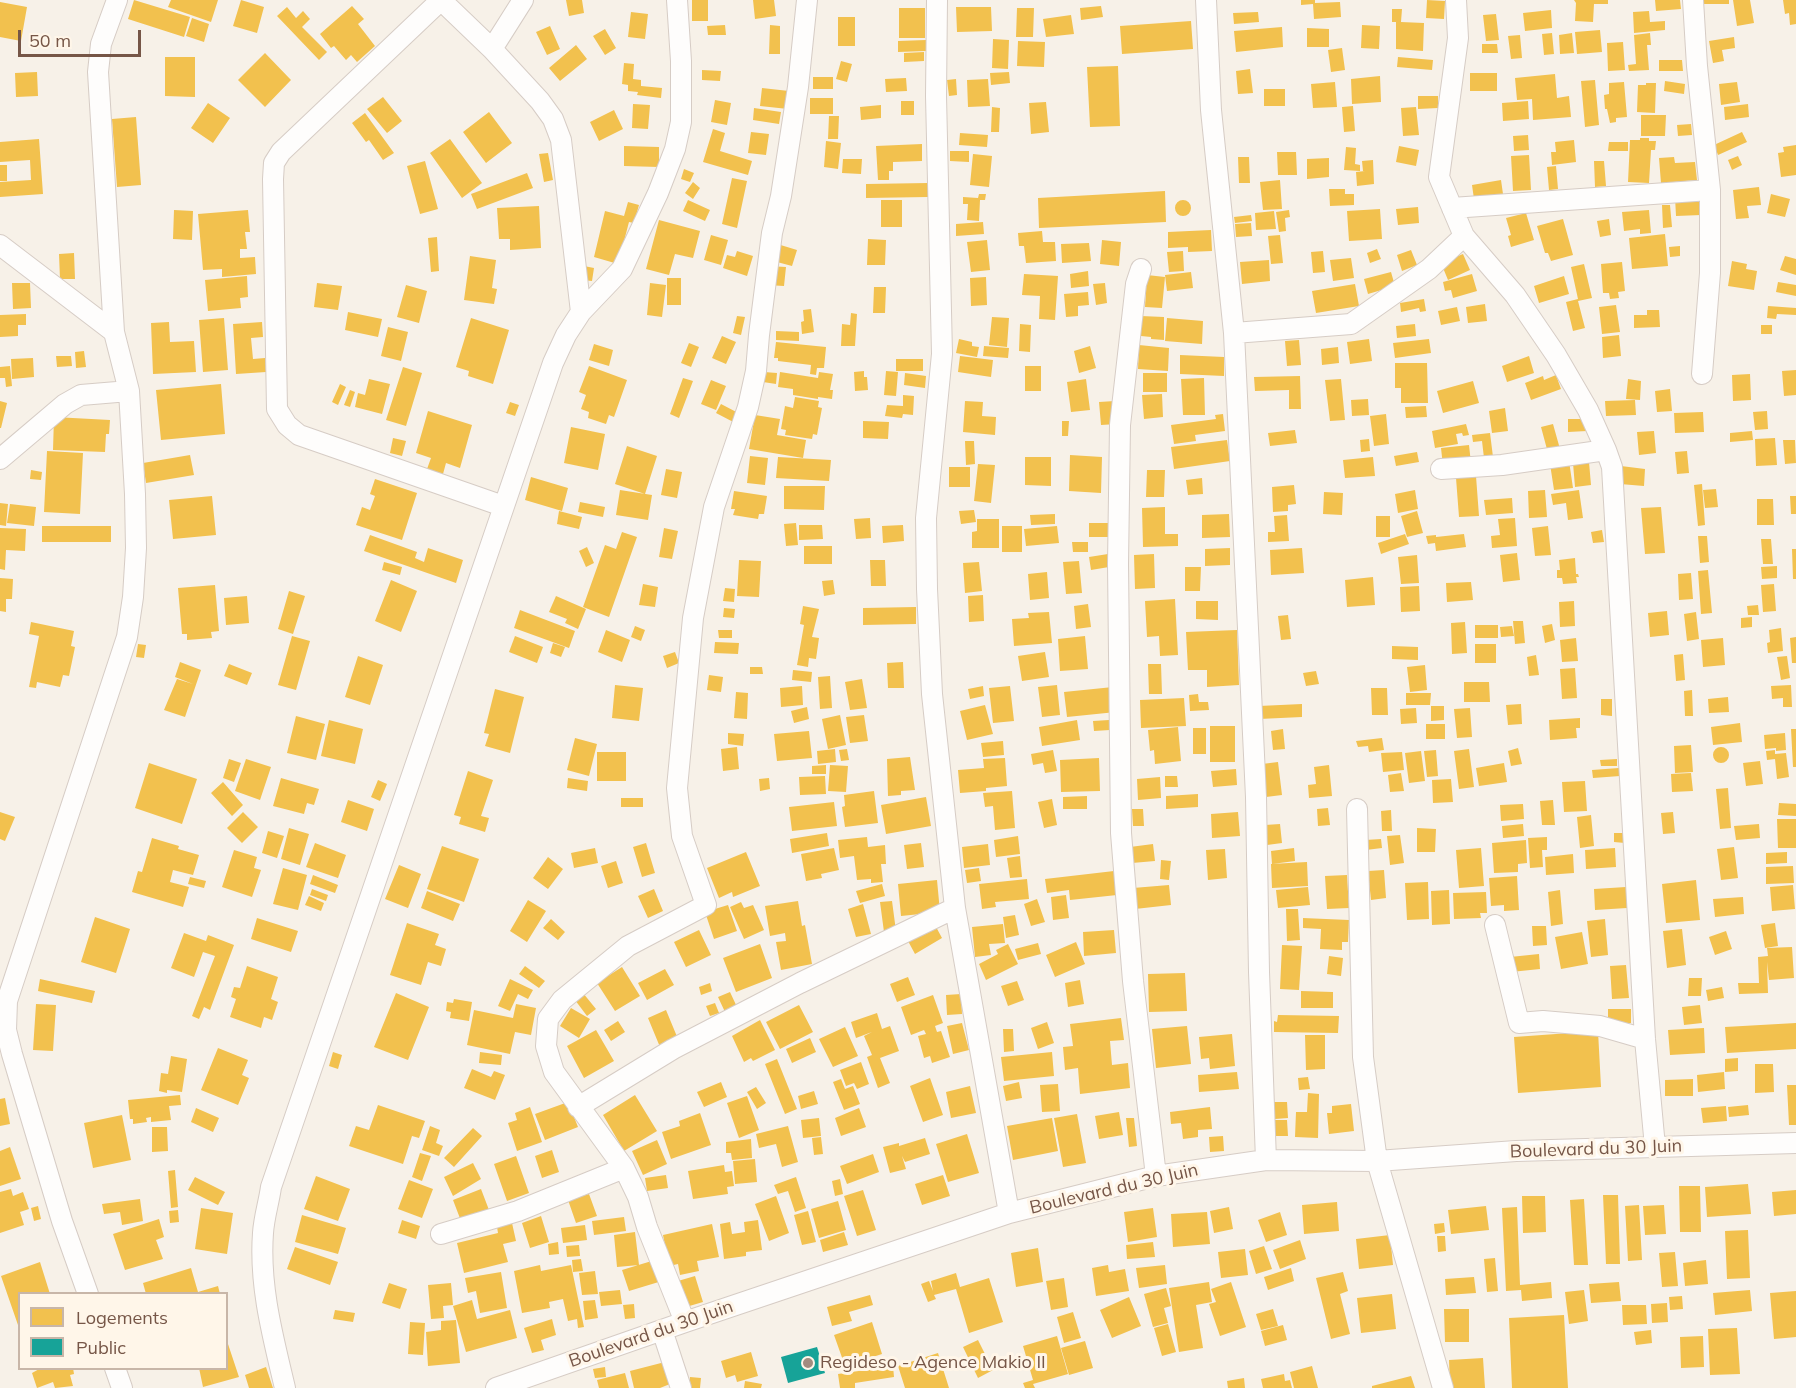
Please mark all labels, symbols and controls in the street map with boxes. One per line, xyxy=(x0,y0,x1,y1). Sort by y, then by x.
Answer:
scale bar xyxy=(21,18,144,56)
text: 50 m xyxy=(29,29,71,52)
street label: Boulevard du 30 Juin xyxy=(1510,1135,1682,1163)
street label: Boulevard du 30 Juin xyxy=(1028,1159,1200,1219)
legend xyxy=(18,1292,228,1370)
street label: Boulevard du 30 Juin xyxy=(566,1296,736,1372)
text: Logements xyxy=(76,1306,168,1329)
text: Public xyxy=(76,1336,126,1359)
place label: Regideso - Agence Makio II xyxy=(820,1352,1046,1374)
marker: Regideso - Agence Makio II xyxy=(801,1356,815,1370)

